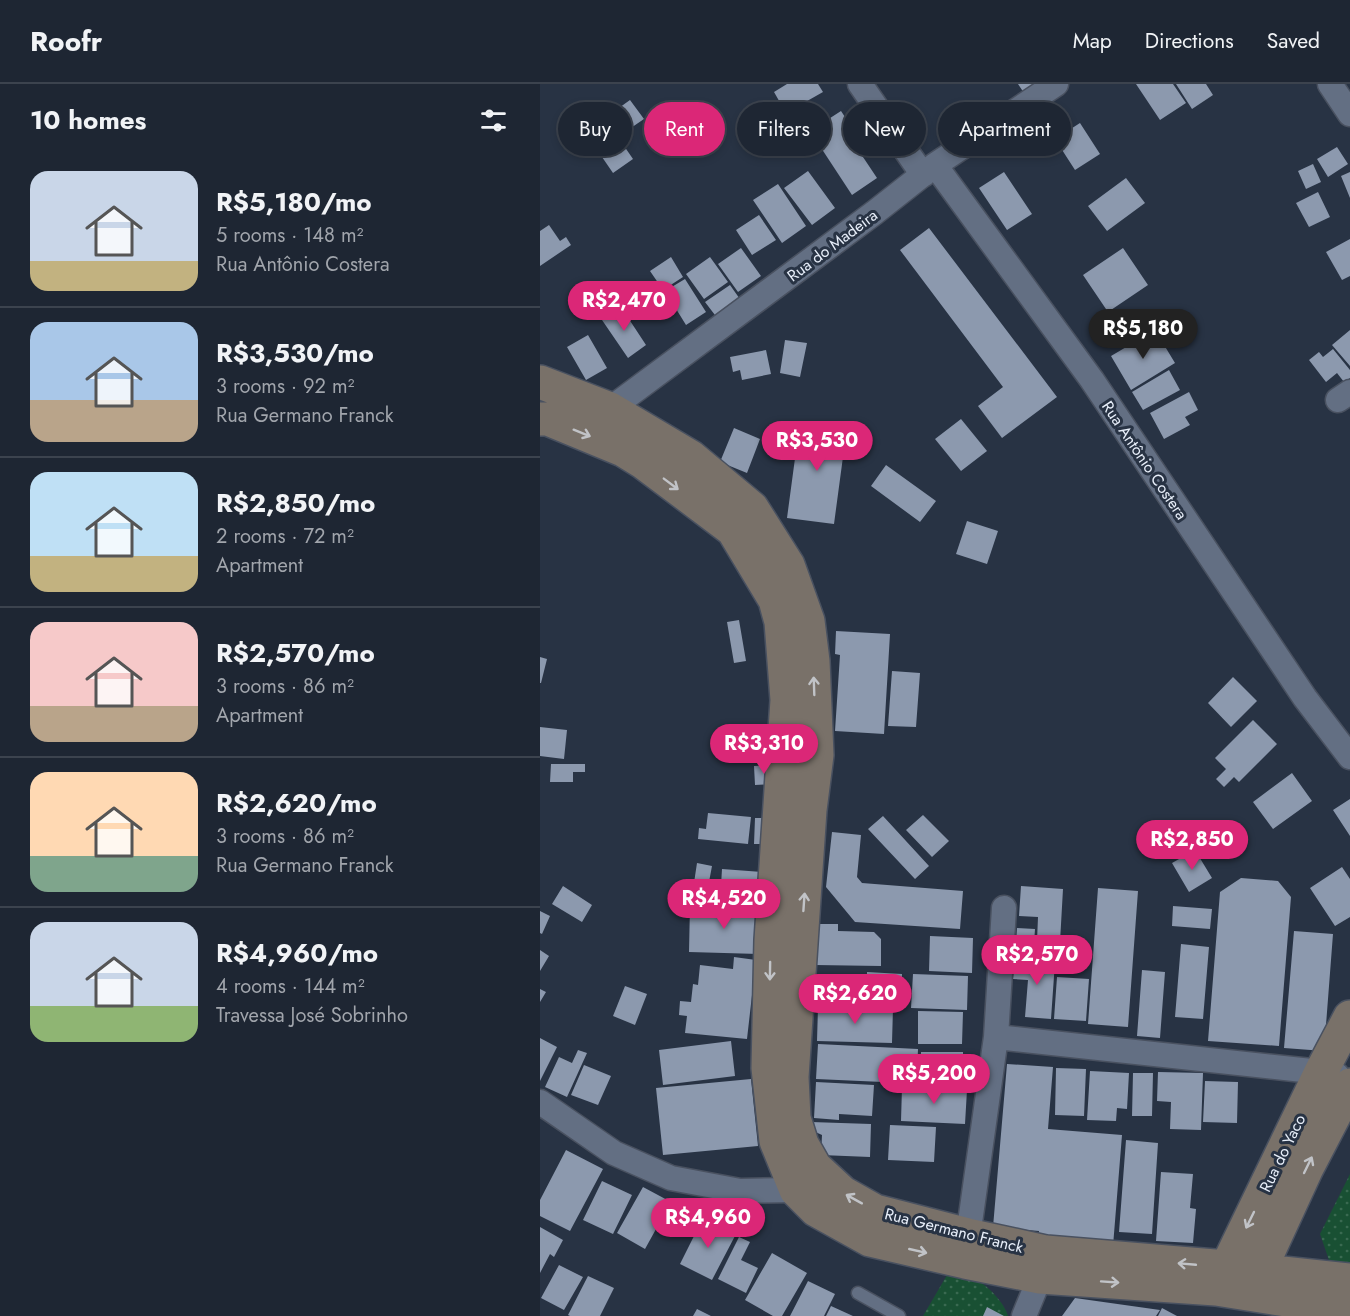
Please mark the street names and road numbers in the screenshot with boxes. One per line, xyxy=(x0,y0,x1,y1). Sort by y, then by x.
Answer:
street label: Rua do Madeira xyxy=(782,204,882,287)
street label: Rua Antônio Costera xyxy=(1096,396,1193,524)
street label: Rua do Yaco xyxy=(1254,1110,1311,1196)
street label: Rua Germano Franck xyxy=(882,1202,1027,1259)

